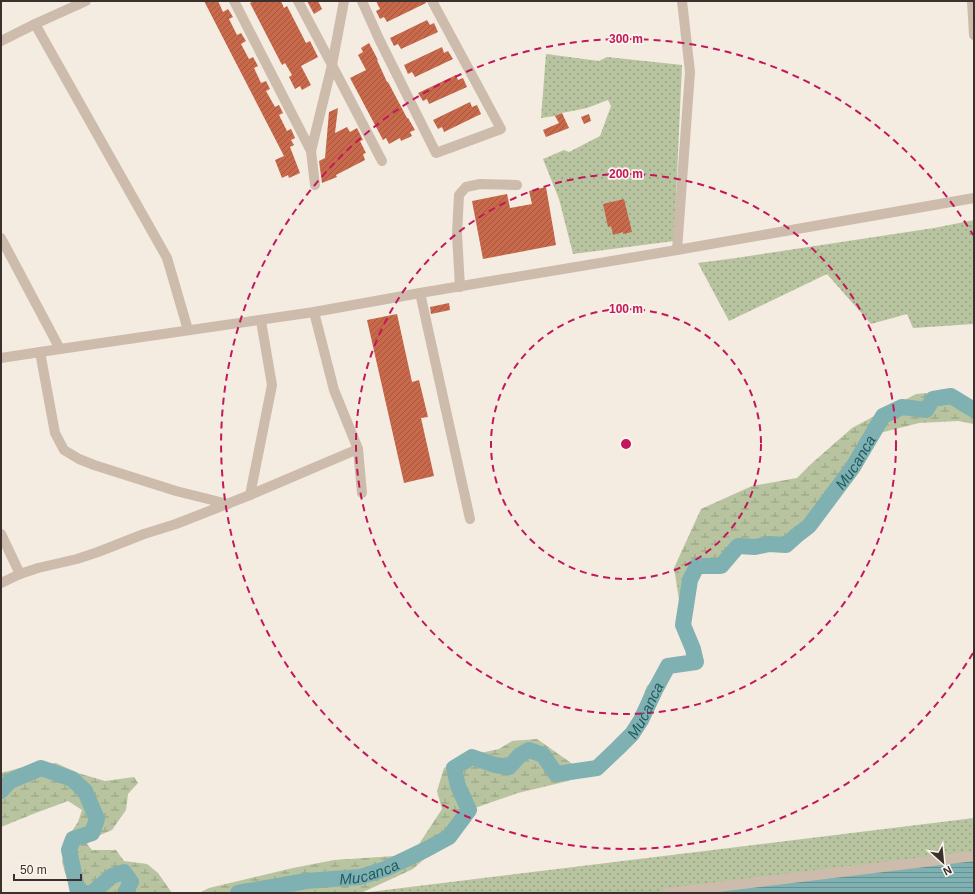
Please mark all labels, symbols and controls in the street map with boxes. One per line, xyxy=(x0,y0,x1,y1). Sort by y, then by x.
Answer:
text: 300 m xyxy=(609,32,643,46)
text: 200 m xyxy=(609,167,643,181)
text: 100 m xyxy=(609,302,643,316)
water label: Mucanca xyxy=(831,432,878,492)
centre of rings xyxy=(619,437,633,451)
water label: Mucanca xyxy=(623,679,666,741)
north arrow xyxy=(923,842,963,882)
water label: Mucanca xyxy=(339,855,401,887)
scale bar xyxy=(14,856,81,882)
text: 50 m xyxy=(20,863,47,877)
text: N xyxy=(941,864,954,878)

